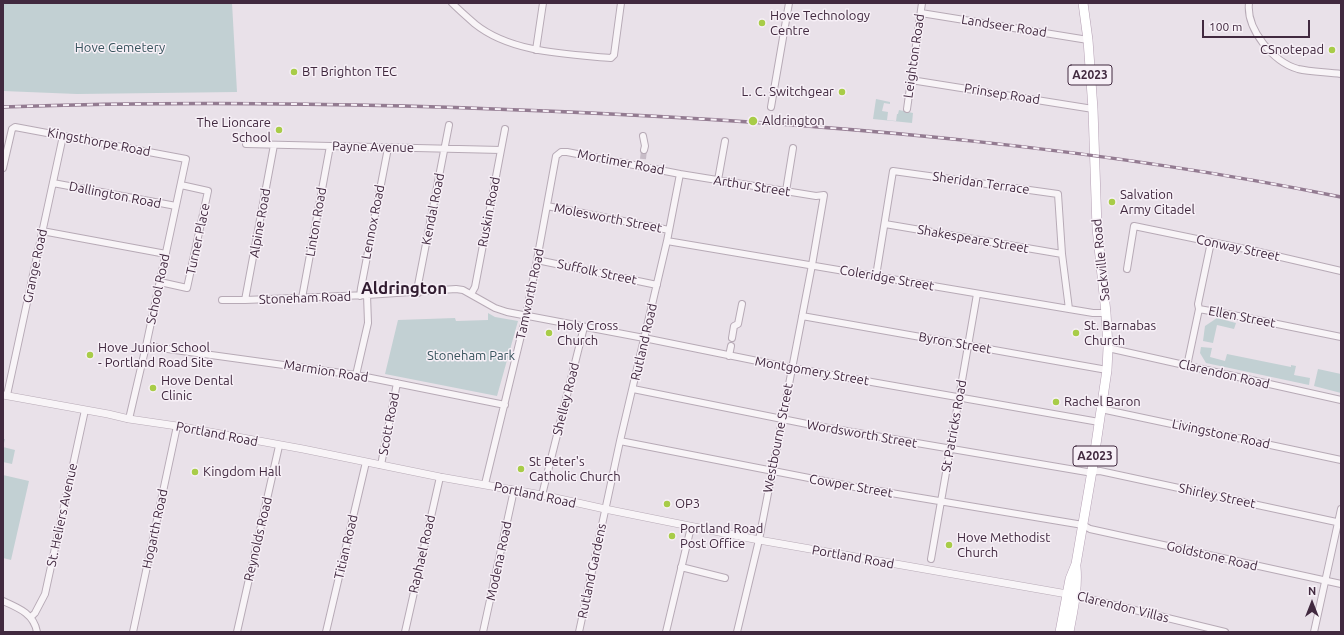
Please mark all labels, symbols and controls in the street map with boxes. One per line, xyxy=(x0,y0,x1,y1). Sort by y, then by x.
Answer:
place label: Hove Technology Centre xyxy=(770,8,870,39)
street label: Landseer Road xyxy=(960,12,1048,40)
scale bar xyxy=(1204,12,1312,38)
street label: Leighton Road xyxy=(900,13,928,99)
marker: Hove Technology Centre xyxy=(757,18,767,28)
text: 100 m xyxy=(1209,20,1242,33)
park label: Hove Cemetery xyxy=(75,40,165,56)
place label: CSnotepad xyxy=(1260,42,1324,58)
marker: CSnotepad xyxy=(1327,45,1337,55)
place label: BT Brighton TEC xyxy=(302,64,397,80)
road number: A2023 xyxy=(1068,65,1112,85)
marker: BT Brighton TEC xyxy=(289,67,299,77)
street label: Prinsep Road xyxy=(963,80,1041,108)
place label: L. C. Switchgear xyxy=(742,84,834,100)
marker: L. C. Switchgear xyxy=(837,87,847,97)
place label: Aldrington xyxy=(762,113,825,129)
place label: The Lioncare School xyxy=(197,115,271,146)
marker: Aldrington xyxy=(747,115,759,127)
street label: Kingsthorpe Road xyxy=(46,124,152,160)
marker: The Lioncare School xyxy=(274,125,284,135)
street label: Payne Avenue xyxy=(332,138,414,156)
street label: Mortimer Road xyxy=(576,146,666,178)
street label: Sheridan Terrace xyxy=(932,168,1030,198)
street label: Kendal Road xyxy=(418,172,448,246)
street label: Arthur Street xyxy=(712,172,792,200)
street label: Ruskin Road xyxy=(475,176,503,248)
street label: Dallington Road xyxy=(67,178,163,212)
street label: Lennox Road xyxy=(358,183,388,261)
street label: Linton Road xyxy=(302,186,330,258)
street label: Alpine Road xyxy=(246,187,274,259)
place label: Salvation Army Citadel xyxy=(1120,187,1195,218)
marker: Salvation Army Citadel xyxy=(1107,197,1117,207)
street label: Molesworth Street xyxy=(553,200,663,236)
street label: Turner Place xyxy=(183,202,213,276)
street label: Sackville Road xyxy=(1089,218,1113,302)
street label: Shakespeare Street xyxy=(916,222,1030,256)
street label: Grange Road xyxy=(20,228,50,304)
street label: Conway Street xyxy=(1195,232,1281,264)
street label: Tamworth Road xyxy=(513,247,547,341)
street label: School Road xyxy=(143,252,173,326)
street label: Suffolk Street xyxy=(556,256,638,288)
street label: Coleridge Street xyxy=(838,262,936,294)
district label: Aldrington xyxy=(361,278,447,298)
street label: Stoneham Road xyxy=(259,289,351,307)
street label: Rutland Road xyxy=(628,302,660,382)
street label: Ellen Street xyxy=(1207,303,1277,331)
place label: Holy Cross Church xyxy=(557,318,618,349)
place label: St. Barnabas Church xyxy=(1084,318,1156,349)
marker: Holy Cross Church xyxy=(544,328,554,338)
marker: St. Barnabas Church xyxy=(1071,328,1081,338)
street label: Byron Street xyxy=(917,329,993,357)
place label: Hove Junior School - Portland Road Site xyxy=(98,340,213,371)
park label: Stoneham Park xyxy=(427,348,515,364)
marker: Hove Junior School - Portland Road Site xyxy=(85,350,95,360)
street label: Montgomery Street xyxy=(754,353,870,389)
street label: Clarendon Road xyxy=(1177,356,1271,392)
street label: Marmion Road xyxy=(283,357,369,385)
street label: Shelley Road xyxy=(549,361,583,437)
place label: Hove Dental Clinic xyxy=(161,373,233,404)
street label: St Patricks Road xyxy=(938,379,970,473)
street label: Westbourne Street xyxy=(760,382,796,494)
marker: Hove Dental Clinic xyxy=(148,383,158,393)
street label: Scott Road xyxy=(375,391,403,457)
place label: Rachel Baron xyxy=(1064,394,1141,410)
marker: Rachel Baron xyxy=(1051,397,1061,407)
street label: Livingstone Road xyxy=(1170,416,1272,452)
street label: Wordsworth Street xyxy=(805,417,919,451)
street label: Portland Road xyxy=(175,418,259,450)
road number: A2023 xyxy=(1073,446,1117,466)
place label: St Peter's Catholic Church xyxy=(529,454,621,485)
street label: St. Heliers Avenue xyxy=(43,462,81,568)
place label: Kingdom Hall xyxy=(203,464,281,480)
marker: St Peter's Catholic Church xyxy=(516,464,526,474)
marker: Kingdom Hall xyxy=(190,467,200,477)
street label: Cowper Street xyxy=(808,471,894,501)
street label: Portland Road xyxy=(493,479,577,511)
street label: Shirley Street xyxy=(1177,480,1257,512)
street label: Hogarth Road xyxy=(139,488,171,570)
street label: Reynolds Road xyxy=(241,495,275,583)
place label: OP3 xyxy=(675,496,700,512)
marker: OP3 xyxy=(662,499,672,509)
street label: Titian Road xyxy=(331,513,361,581)
street label: Raphael Road xyxy=(405,513,439,595)
street label: Modena Road xyxy=(483,520,515,602)
place label: Portland Road Post Office xyxy=(680,521,763,552)
street label: Rutland Gardens xyxy=(574,522,610,620)
place label: Hove Methodist Church xyxy=(957,530,1050,561)
marker: Portland Road Post Office xyxy=(667,531,677,541)
street label: Goldstone Road xyxy=(1165,538,1259,574)
marker: Hove Methodist Church xyxy=(944,540,954,550)
street label: Portland Road xyxy=(811,542,895,572)
north arrow xyxy=(1292,583,1332,623)
text: N xyxy=(1308,585,1316,597)
street label: Clarendon Villas xyxy=(1075,588,1171,626)

